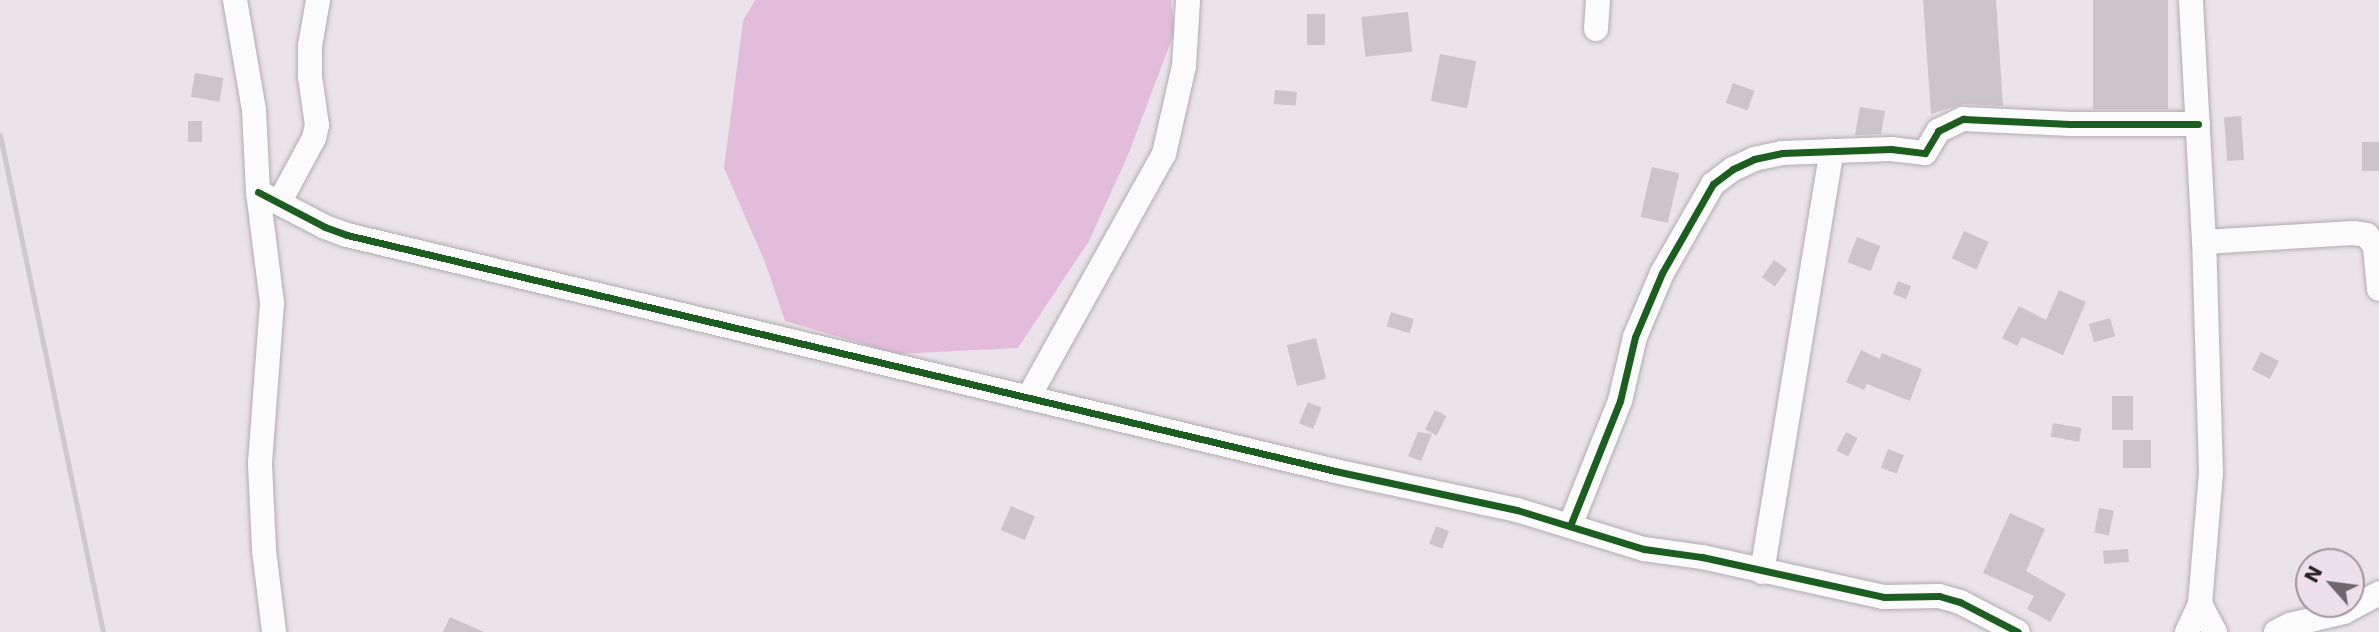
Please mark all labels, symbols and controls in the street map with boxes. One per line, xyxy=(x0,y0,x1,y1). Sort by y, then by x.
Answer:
north arrow xyxy=(2295,548,2365,618)
text: N xyxy=(2300,562,2327,586)

